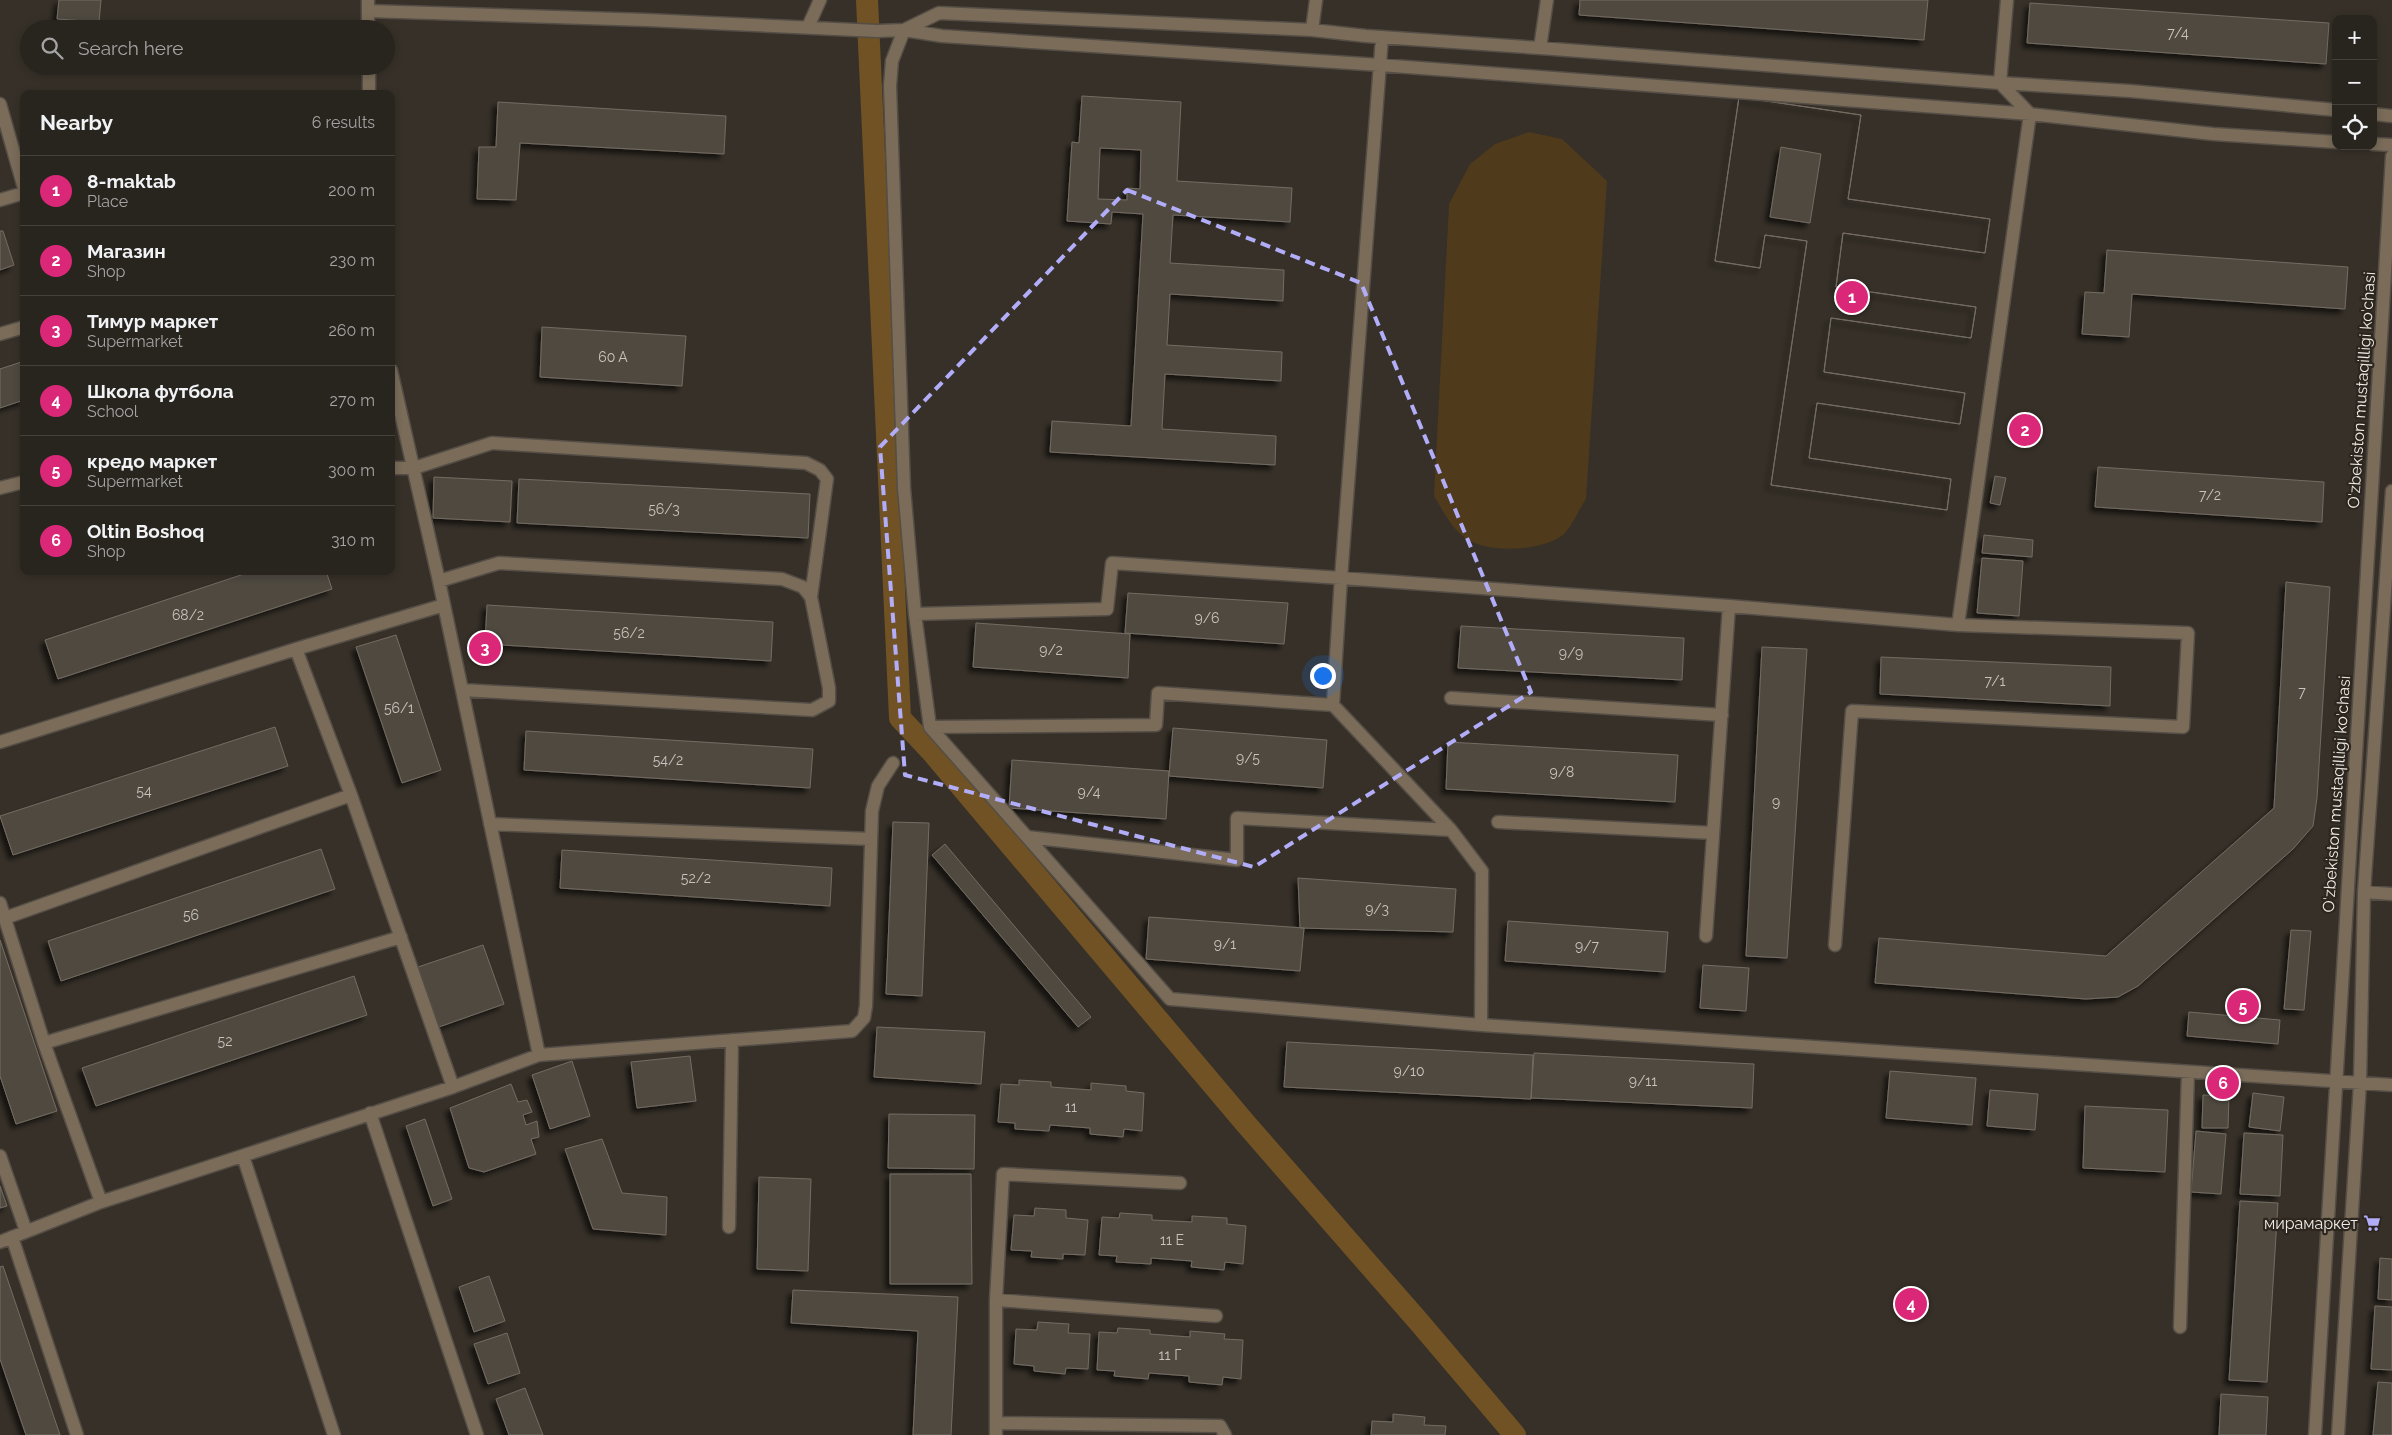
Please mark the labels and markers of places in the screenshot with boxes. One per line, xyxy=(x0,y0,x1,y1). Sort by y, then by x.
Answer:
pin: 1 xyxy=(1836,278,1868,316)
pin: 2 xyxy=(2009,411,2041,449)
pin: 3 xyxy=(469,629,501,667)
pin: 5 xyxy=(2227,987,2259,1025)
pin: 6 xyxy=(2207,1064,2239,1102)
supermarket icon: мирамаркет xyxy=(2362,1213,2382,1233)
place label: мирамаркет xyxy=(2264,1214,2358,1233)
pin: 4 xyxy=(1895,1285,1927,1323)

